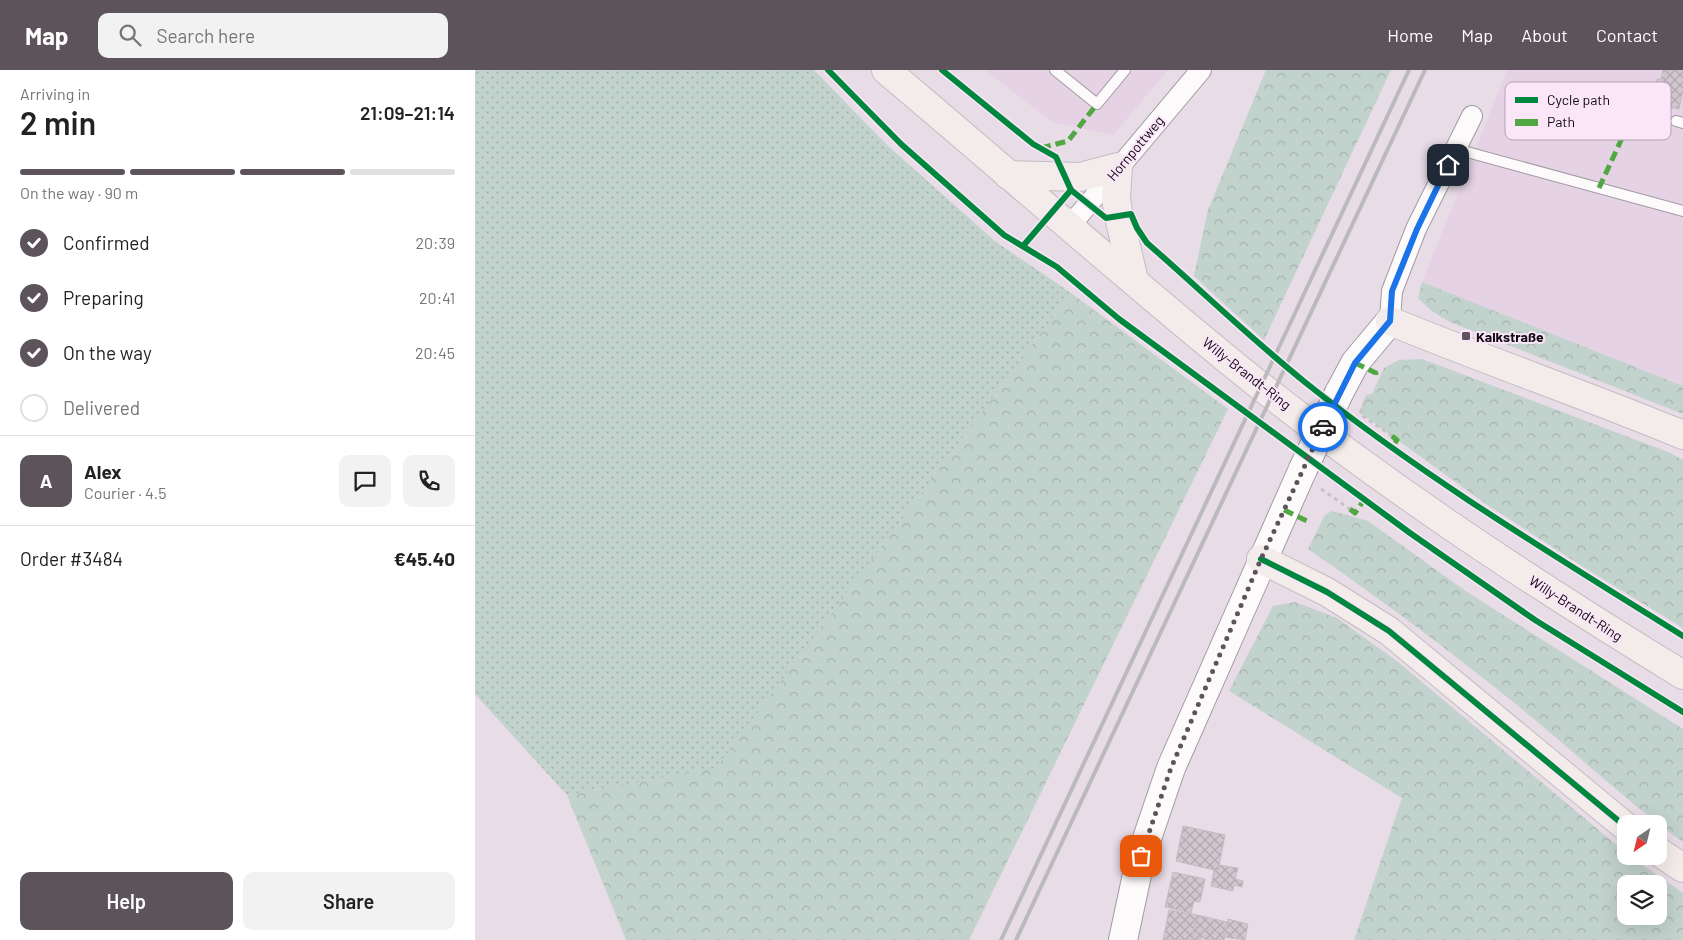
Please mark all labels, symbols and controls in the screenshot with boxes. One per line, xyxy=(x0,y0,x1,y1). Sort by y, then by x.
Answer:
search box xyxy=(98,13,448,58)
text: Map xyxy=(25,21,68,50)
icon: search xyxy=(116,21,144,49)
text: Search here xyxy=(156,24,255,47)
text: Home xyxy=(1387,24,1433,46)
text: Map xyxy=(1461,24,1493,46)
text: About xyxy=(1521,24,1568,46)
text: Contact xyxy=(1596,24,1658,46)
legend xyxy=(1505,82,1671,140)
text: Arriving in xyxy=(20,84,90,103)
text: Cycle path xyxy=(1547,91,1610,108)
text: 21:09–21:14 xyxy=(360,101,455,124)
text: 2 min xyxy=(20,103,96,141)
street label: Hornpottweg xyxy=(1103,112,1167,184)
text: Path xyxy=(1547,113,1575,130)
pin xyxy=(1427,144,1469,186)
icon: home xyxy=(1434,151,1462,179)
text: On the way · 90 m xyxy=(20,183,138,202)
icon: check xyxy=(20,229,48,257)
text: Confirmed xyxy=(63,231,150,254)
text: 20:39 xyxy=(415,233,455,252)
icon: check xyxy=(20,284,48,312)
text: Preparing xyxy=(63,286,144,309)
text: 20:41 xyxy=(419,288,455,307)
place label: Kalkstraße xyxy=(1476,328,1544,345)
marker: Kalkstraße xyxy=(1460,330,1472,342)
street label: Willy-Brandt-Ring xyxy=(1199,333,1295,413)
icon: check xyxy=(20,339,48,367)
text: On the way xyxy=(63,341,152,364)
text: 20:45 xyxy=(415,343,455,362)
text: Delivered xyxy=(63,396,140,419)
courier xyxy=(1298,402,1348,452)
icon: car xyxy=(1309,413,1337,441)
button: chat xyxy=(339,455,391,507)
button: phone xyxy=(403,455,455,507)
text: Alex xyxy=(84,460,122,483)
text: A xyxy=(40,469,52,492)
text: Courier · 4.5 xyxy=(84,483,167,502)
text: Order #3484 xyxy=(20,547,123,570)
text: €45.40 xyxy=(394,547,455,570)
street label: Willy-Brandt-Ring xyxy=(1526,572,1626,644)
north arrow xyxy=(1617,815,1667,865)
map controls xyxy=(1617,815,1667,925)
pin xyxy=(1120,835,1162,877)
icon: bag xyxy=(1127,842,1155,870)
button: Help xyxy=(20,872,233,930)
button: Share xyxy=(243,872,455,930)
button: layers xyxy=(1617,875,1667,925)

